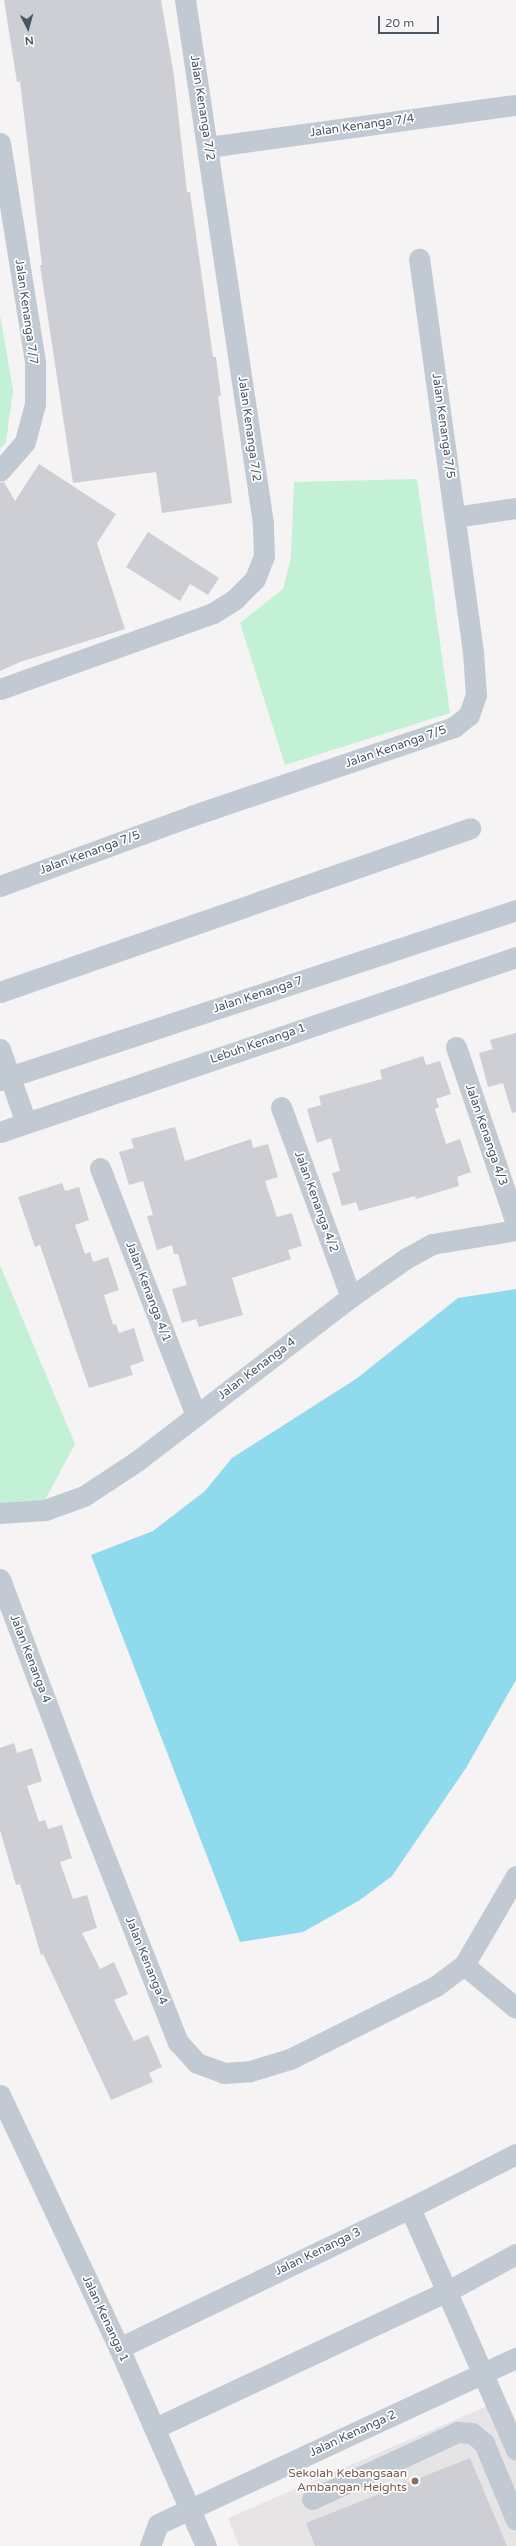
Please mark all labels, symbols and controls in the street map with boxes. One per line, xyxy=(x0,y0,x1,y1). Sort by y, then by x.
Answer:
north arrow xyxy=(8,8,48,48)
scale bar xyxy=(380,8,441,34)
text: 20 m xyxy=(385,16,414,30)
text: N xyxy=(24,34,34,47)
street label: Jalan Kenanga 7/2 xyxy=(187,54,217,162)
street label: Jalan Kenanga 7/4 xyxy=(309,112,415,140)
street label: Jalan Kenanga 7/7 xyxy=(11,258,41,366)
street label: Jalan Kenanga 7/5 xyxy=(428,372,458,480)
street label: Jalan Kenanga 7/2 xyxy=(234,375,264,483)
street label: Jalan Kenanga 7/5 xyxy=(343,723,449,771)
street label: Jalan Kenanga 7/5 xyxy=(38,828,142,878)
street label: Jalan Kenanga 7 xyxy=(211,974,305,1016)
street label: Lebuh Kenanga 1 xyxy=(208,1021,308,1067)
street label: Jalan Kenanga 4/3 xyxy=(462,1082,510,1188)
street label: Jalan Kenanga 4/2 xyxy=(291,1149,341,1255)
street label: Jalan Kenanga 4/1 xyxy=(122,1240,174,1344)
street label: Jalan Kenanga 4 xyxy=(215,1335,299,1403)
street label: Jalan Kenanga 4 xyxy=(6,1613,54,1705)
street label: Jalan Kenanga 4 xyxy=(122,1915,170,2007)
street label: Jalan Kenanga 3 xyxy=(273,2225,363,2279)
street label: Jalan Kenanga 1 xyxy=(79,2274,131,2364)
street label: Jalan Kenanga 2 xyxy=(308,2408,398,2460)
place label: Sekolah Kebangsaan Ambangan Heights xyxy=(288,2467,407,2495)
marker: Sekolah Kebangsaan Ambangan Heights xyxy=(410,2476,420,2486)

